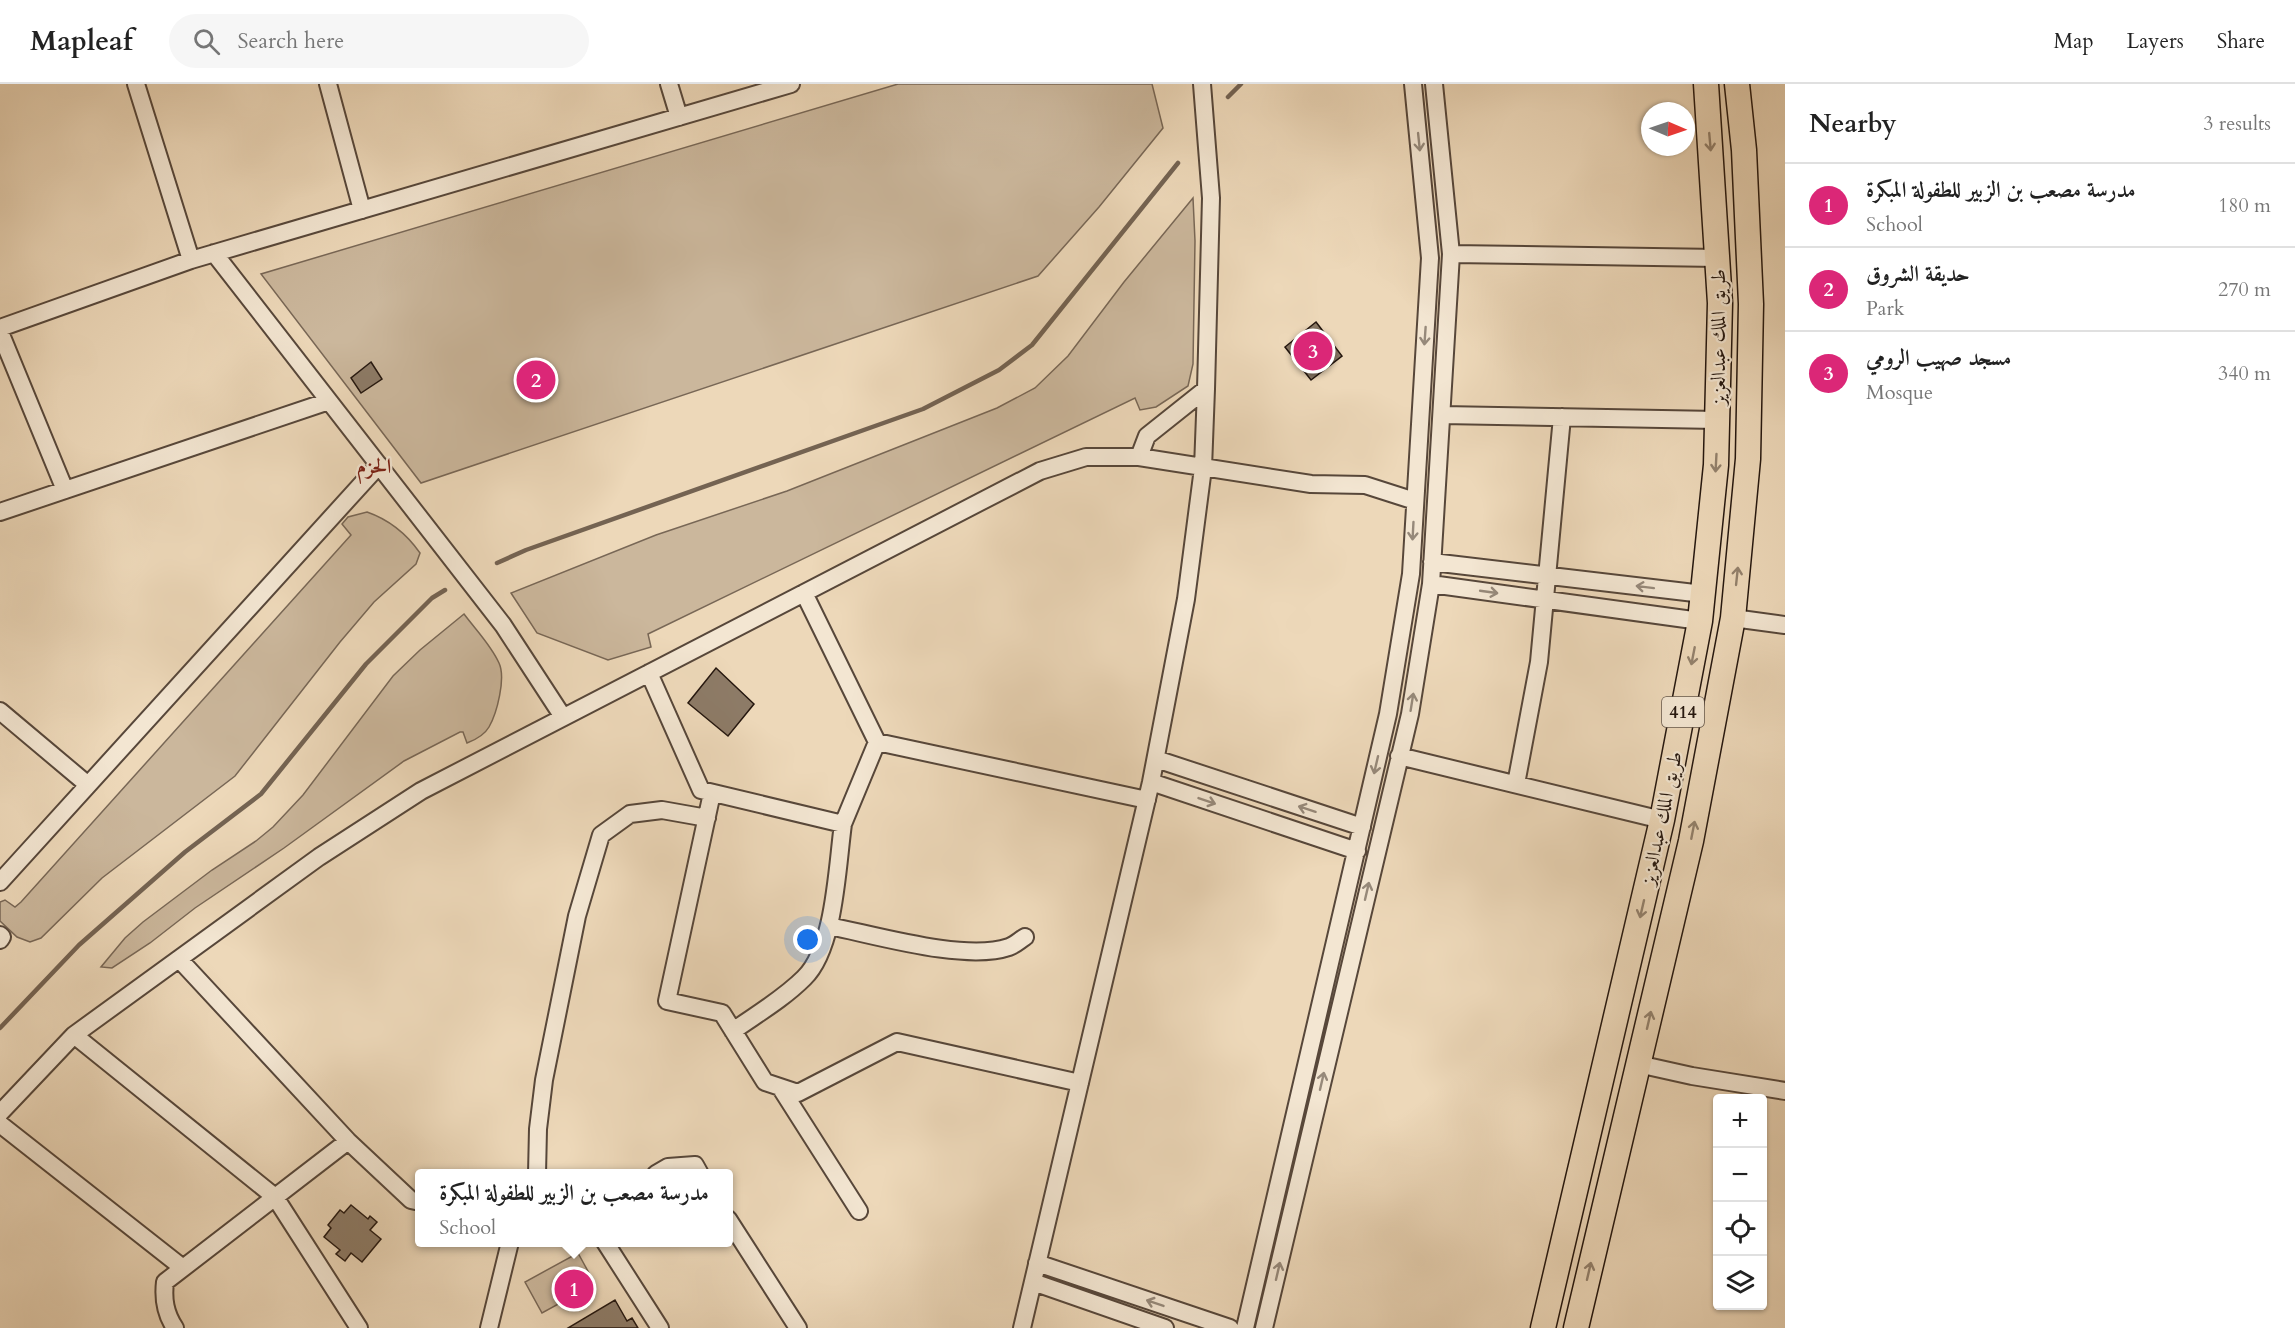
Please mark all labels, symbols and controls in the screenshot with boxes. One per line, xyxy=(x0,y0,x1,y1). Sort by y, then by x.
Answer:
search box xyxy=(169,14,589,68)
text: Mapleaf xyxy=(30,22,133,60)
icon: search xyxy=(190,25,223,58)
text: Search here xyxy=(238,26,344,56)
text: Map xyxy=(2054,27,2094,56)
text: Layers xyxy=(2127,27,2184,56)
text: Share xyxy=(2217,27,2265,56)
north arrow xyxy=(1641,102,1695,156)
text: Nearby xyxy=(1809,106,1897,141)
text: 3 results xyxy=(2203,110,2271,137)
one-way arrow xyxy=(1413,132,1424,152)
one-way arrow xyxy=(1705,132,1716,152)
text: مدرسة مصعب بن الزبير للطفولة المبكرة xyxy=(1866,175,2135,205)
text: 1 xyxy=(1823,192,1834,219)
text: 180 m xyxy=(2218,192,2271,219)
text: School xyxy=(1866,211,1923,238)
text: حديقة الشروق xyxy=(1866,259,1970,289)
street label: طريق الملك عبدالعزيز xyxy=(1705,269,1732,407)
text: 2 xyxy=(1823,276,1834,303)
text: 270 m xyxy=(2218,276,2271,303)
text: Park xyxy=(1866,295,1904,322)
one-way arrow xyxy=(1420,326,1431,346)
pin: 3 xyxy=(1294,328,1332,374)
text: مسجد صهيب الرومي xyxy=(1866,343,2011,373)
pin: 2 xyxy=(516,358,556,402)
text: 3 xyxy=(1823,360,1834,387)
text: 340 m xyxy=(2218,360,2271,387)
text: Mosque xyxy=(1866,379,1933,406)
district label: الحزم xyxy=(357,452,391,485)
one-way arrow xyxy=(1711,452,1722,472)
one-way arrow xyxy=(1408,521,1419,541)
one-way arrow xyxy=(1732,567,1743,586)
one-way arrow xyxy=(1635,581,1655,592)
one-way arrow xyxy=(1478,587,1498,598)
one-way arrow xyxy=(1687,646,1698,666)
one-way arrow xyxy=(1406,692,1417,712)
road number: 414 xyxy=(1662,697,1704,727)
street label: طريق الملك عبدالعزيز xyxy=(1634,749,1689,889)
one-way arrow xyxy=(1370,755,1381,774)
one-way arrow xyxy=(1197,796,1216,807)
one-way arrow xyxy=(1298,803,1317,814)
one-way arrow xyxy=(1688,821,1699,840)
one-way arrow xyxy=(1362,882,1373,902)
one-way arrow xyxy=(1635,899,1647,918)
your location xyxy=(793,925,822,954)
one-way arrow xyxy=(1643,1011,1655,1030)
one-way arrow xyxy=(1317,1072,1329,1091)
map controls xyxy=(1713,1094,1767,1310)
button: + xyxy=(1713,1094,1767,1148)
button: − xyxy=(1713,1148,1767,1202)
popup xyxy=(415,1169,733,1247)
text: مدرسة مصعب بن الزبير للطفولة المبكرة xyxy=(439,1178,709,1208)
button: locate xyxy=(1713,1202,1767,1256)
text: School xyxy=(439,1214,496,1241)
button: layers xyxy=(1713,1256,1767,1310)
one-way arrow xyxy=(1272,1262,1284,1281)
one-way arrow xyxy=(1584,1262,1596,1281)
pin: 1 xyxy=(554,1266,594,1312)
one-way arrow xyxy=(1146,1296,1165,1307)

